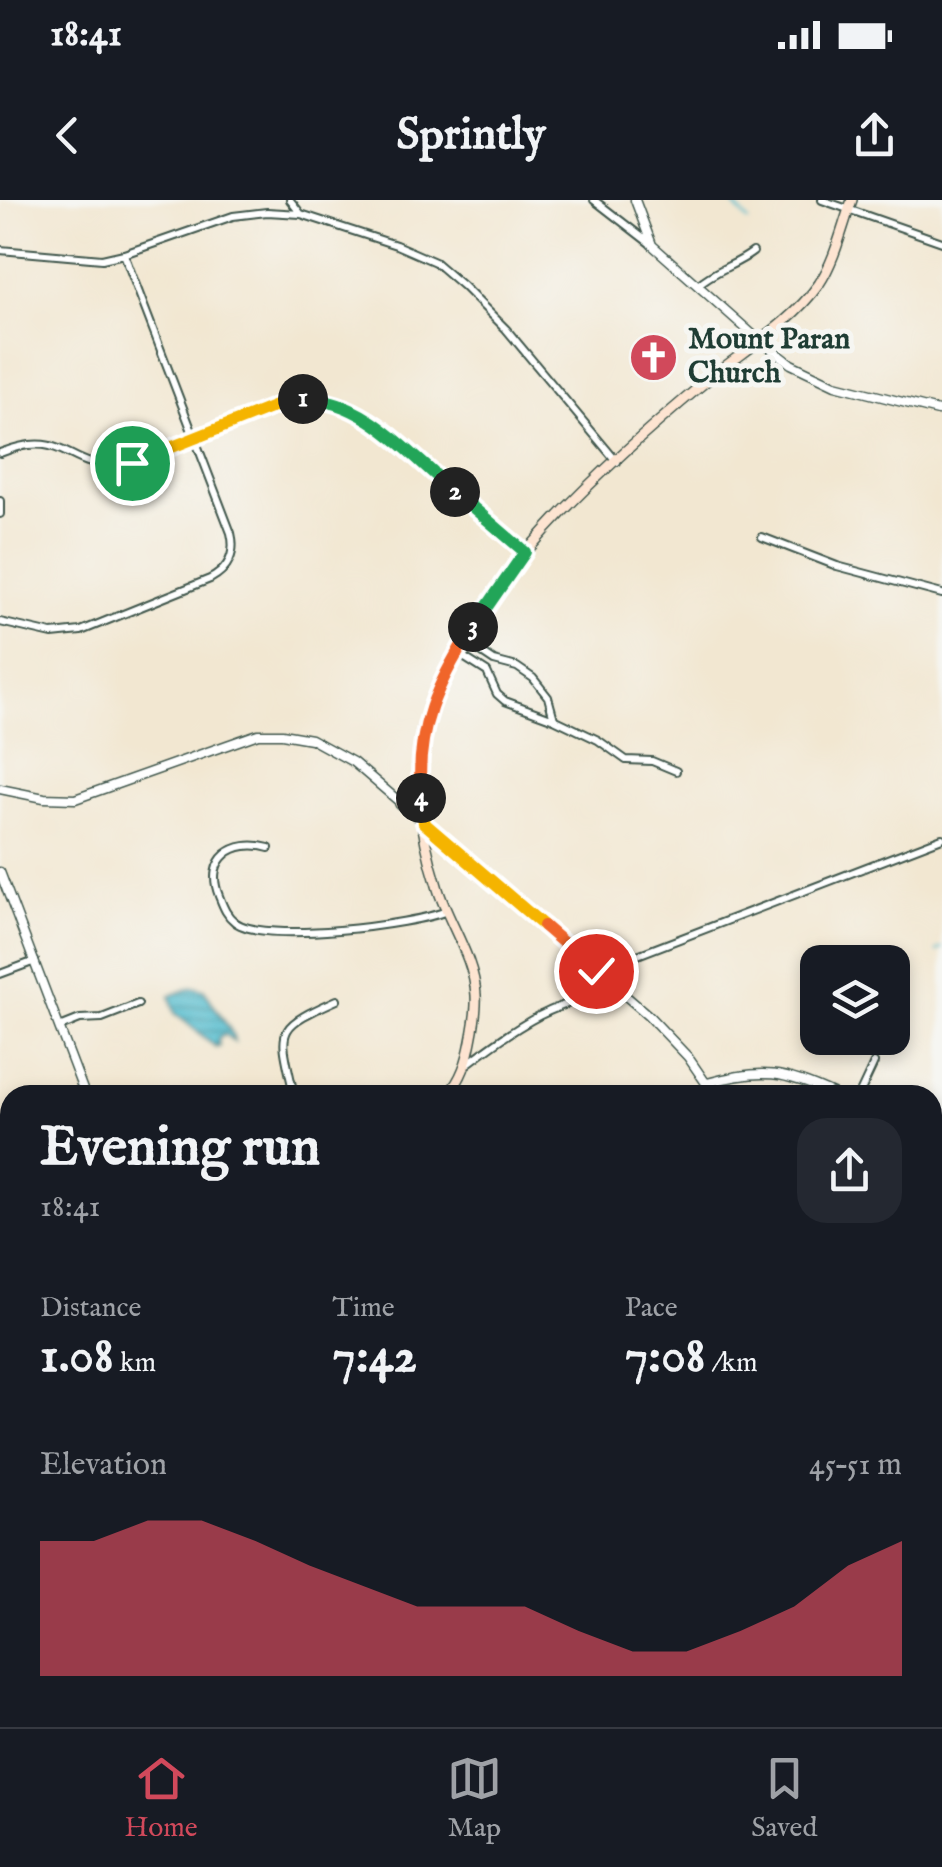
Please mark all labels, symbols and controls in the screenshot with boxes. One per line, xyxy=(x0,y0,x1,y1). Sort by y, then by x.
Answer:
text: 18:41 xyxy=(50,11,122,59)
text: Sprintly xyxy=(396,107,546,164)
icon: back xyxy=(40,108,95,163)
icon: share xyxy=(847,108,902,163)
place label: Mount Paran Church xyxy=(688,321,850,393)
church icon: Mount Paran Church xyxy=(627,331,679,383)
pin: 1 xyxy=(278,374,328,424)
text: 1 xyxy=(298,381,308,416)
pin xyxy=(90,421,175,506)
icon: arrive xyxy=(105,436,160,491)
pin: 2 xyxy=(430,467,480,517)
text: 2 xyxy=(448,474,462,509)
pin: 3 xyxy=(448,602,498,652)
text: 3 xyxy=(468,609,478,644)
pin: 4 xyxy=(396,773,446,823)
text: 4 xyxy=(414,780,428,815)
pin xyxy=(554,929,639,1014)
icon: check xyxy=(569,944,624,999)
map controls xyxy=(800,945,910,1055)
button: layers xyxy=(800,945,910,1055)
text: Evening run xyxy=(40,1114,320,1184)
button: share xyxy=(797,1118,902,1223)
text: 18:41 xyxy=(40,1187,101,1228)
text: Distance xyxy=(40,1291,141,1326)
text: Time xyxy=(332,1291,395,1326)
text: Pace xyxy=(625,1291,678,1326)
text: 1.08 xyxy=(40,1326,114,1389)
text: 7:42 xyxy=(332,1326,417,1389)
text: 7:08 xyxy=(625,1326,705,1389)
text: km xyxy=(114,1346,156,1381)
text: /km xyxy=(705,1346,758,1381)
text: Elevation xyxy=(40,1445,167,1486)
text: 45–51 m xyxy=(809,1445,902,1486)
tab: Home xyxy=(125,1751,198,1846)
tab: Map xyxy=(447,1751,502,1846)
tab: Saved xyxy=(751,1751,817,1846)

